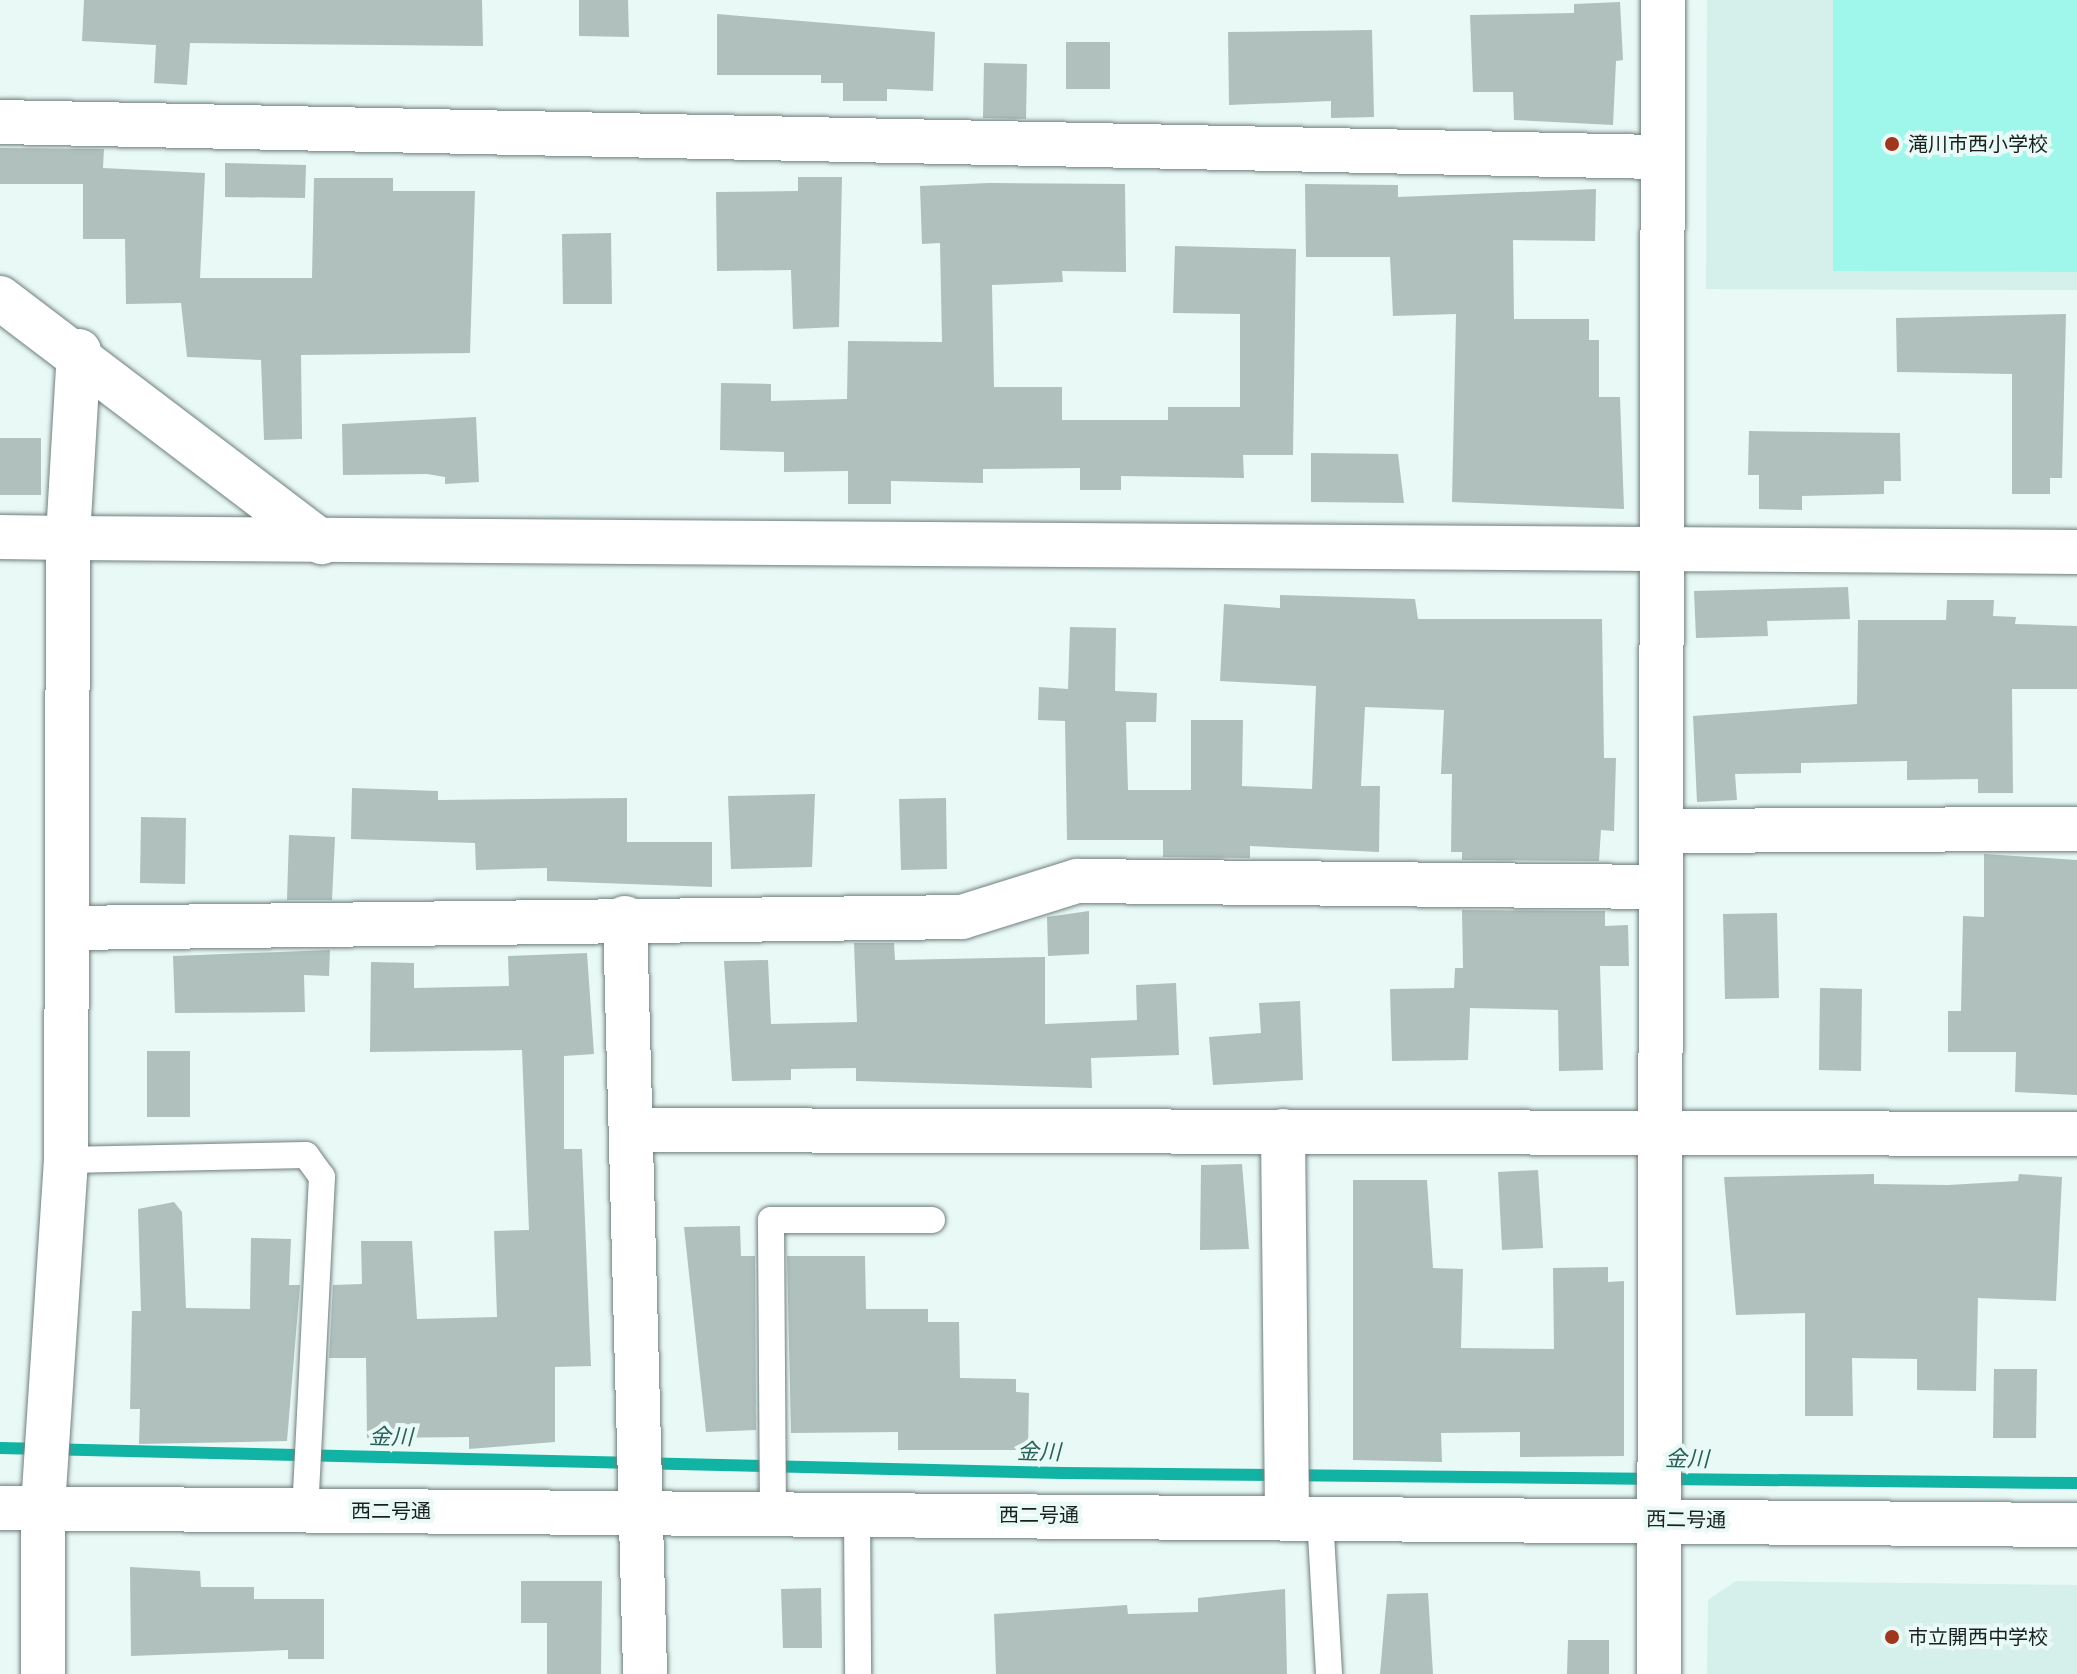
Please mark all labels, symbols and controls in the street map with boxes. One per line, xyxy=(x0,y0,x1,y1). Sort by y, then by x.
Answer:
place label: 滝川市西小学校 xyxy=(1908,132,2048,156)
marker: 滝川市西小学校 xyxy=(1883,135,1901,153)
water label: 金川 xyxy=(369,1423,413,1451)
water label: 金川 xyxy=(1017,1438,1061,1466)
water label: 金川 xyxy=(1665,1445,1709,1473)
street label: 西二号通 xyxy=(351,1499,431,1523)
street label: 西二号通 xyxy=(999,1503,1079,1527)
street label: 西二号通 xyxy=(1646,1507,1726,1533)
place label: 市立開西中学校 xyxy=(1908,1625,2048,1649)
marker: 市立開西中学校 xyxy=(1883,1628,1901,1646)

